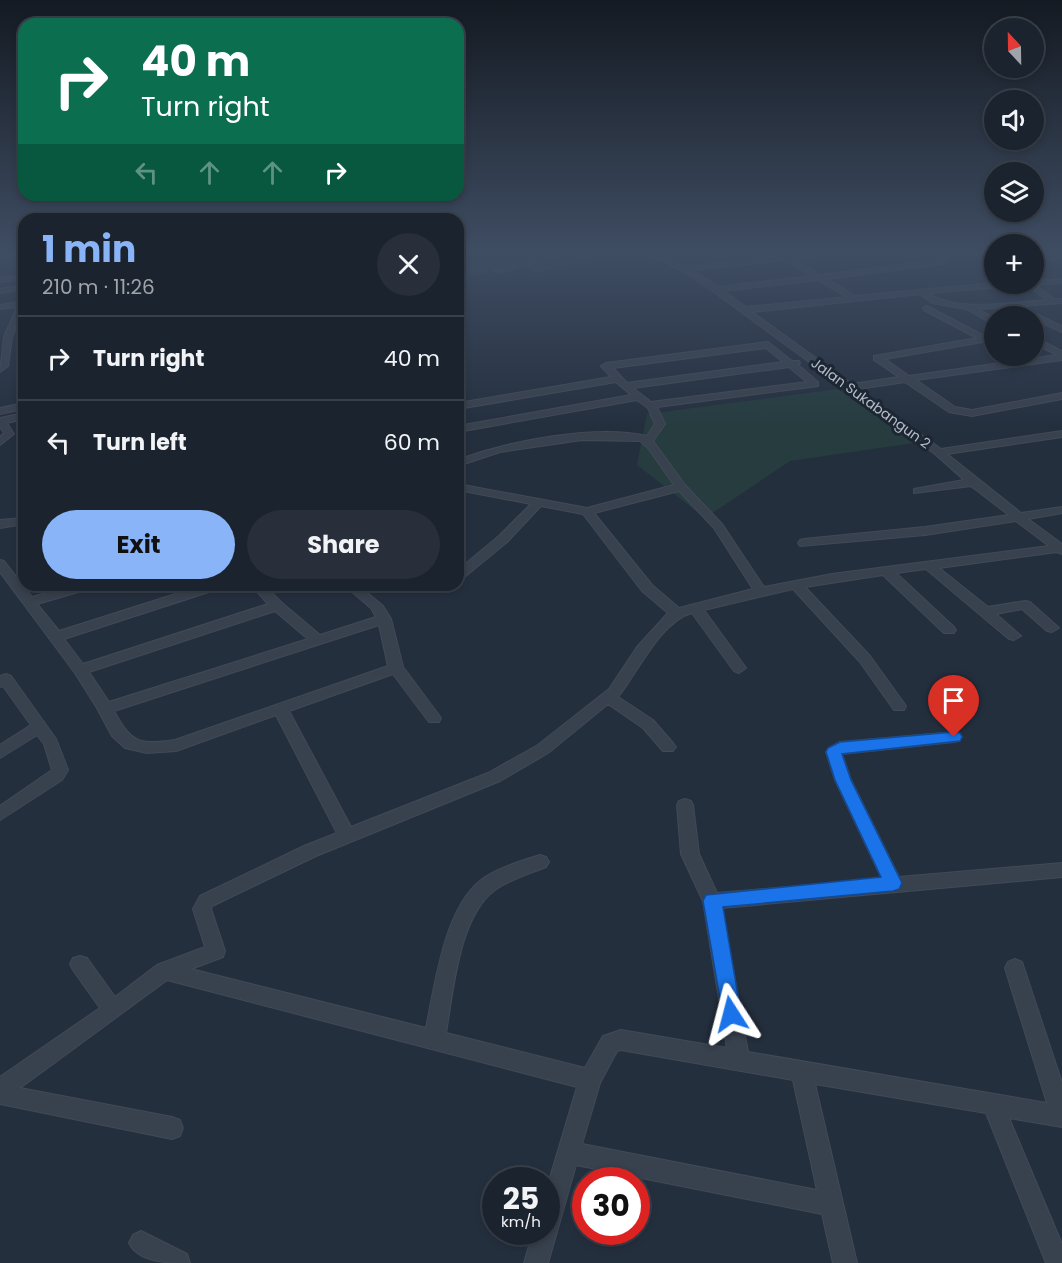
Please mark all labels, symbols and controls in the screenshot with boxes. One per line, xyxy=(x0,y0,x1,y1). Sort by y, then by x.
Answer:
north arrow xyxy=(984,18,1044,78)
map controls xyxy=(984,18,1044,366)
text: 40 m xyxy=(141,32,250,91)
icon: right xyxy=(42,42,120,120)
text: Turn right xyxy=(141,88,270,125)
button: sound xyxy=(984,90,1044,150)
icon: left xyxy=(130,156,163,189)
icon: ahead xyxy=(193,156,226,189)
icon: ahead xyxy=(256,156,289,189)
icon: right xyxy=(319,156,352,189)
button: layers xyxy=(984,162,1044,222)
text: 1 min xyxy=(42,224,136,275)
button: close xyxy=(377,233,440,296)
button: + xyxy=(984,234,1044,294)
text: 210 m · 11:26 xyxy=(42,273,155,301)
button: − xyxy=(984,306,1044,366)
icon: right xyxy=(42,342,75,375)
text: Turn right xyxy=(93,343,204,374)
text: 40 m xyxy=(384,343,440,374)
street label: Jalan Sukabangun 2 xyxy=(807,353,935,453)
icon: left xyxy=(42,426,75,459)
text: Turn left xyxy=(93,427,187,458)
text: 60 m xyxy=(384,427,440,458)
button: Exit xyxy=(42,510,235,579)
button: Share xyxy=(247,510,440,579)
pin xyxy=(928,675,979,737)
icon: arrive xyxy=(937,684,970,717)
position arrow xyxy=(699,982,763,1046)
speed limit sign: 30 xyxy=(572,1167,650,1245)
text: 25 xyxy=(503,1177,539,1220)
text: km/h xyxy=(501,1211,541,1232)

